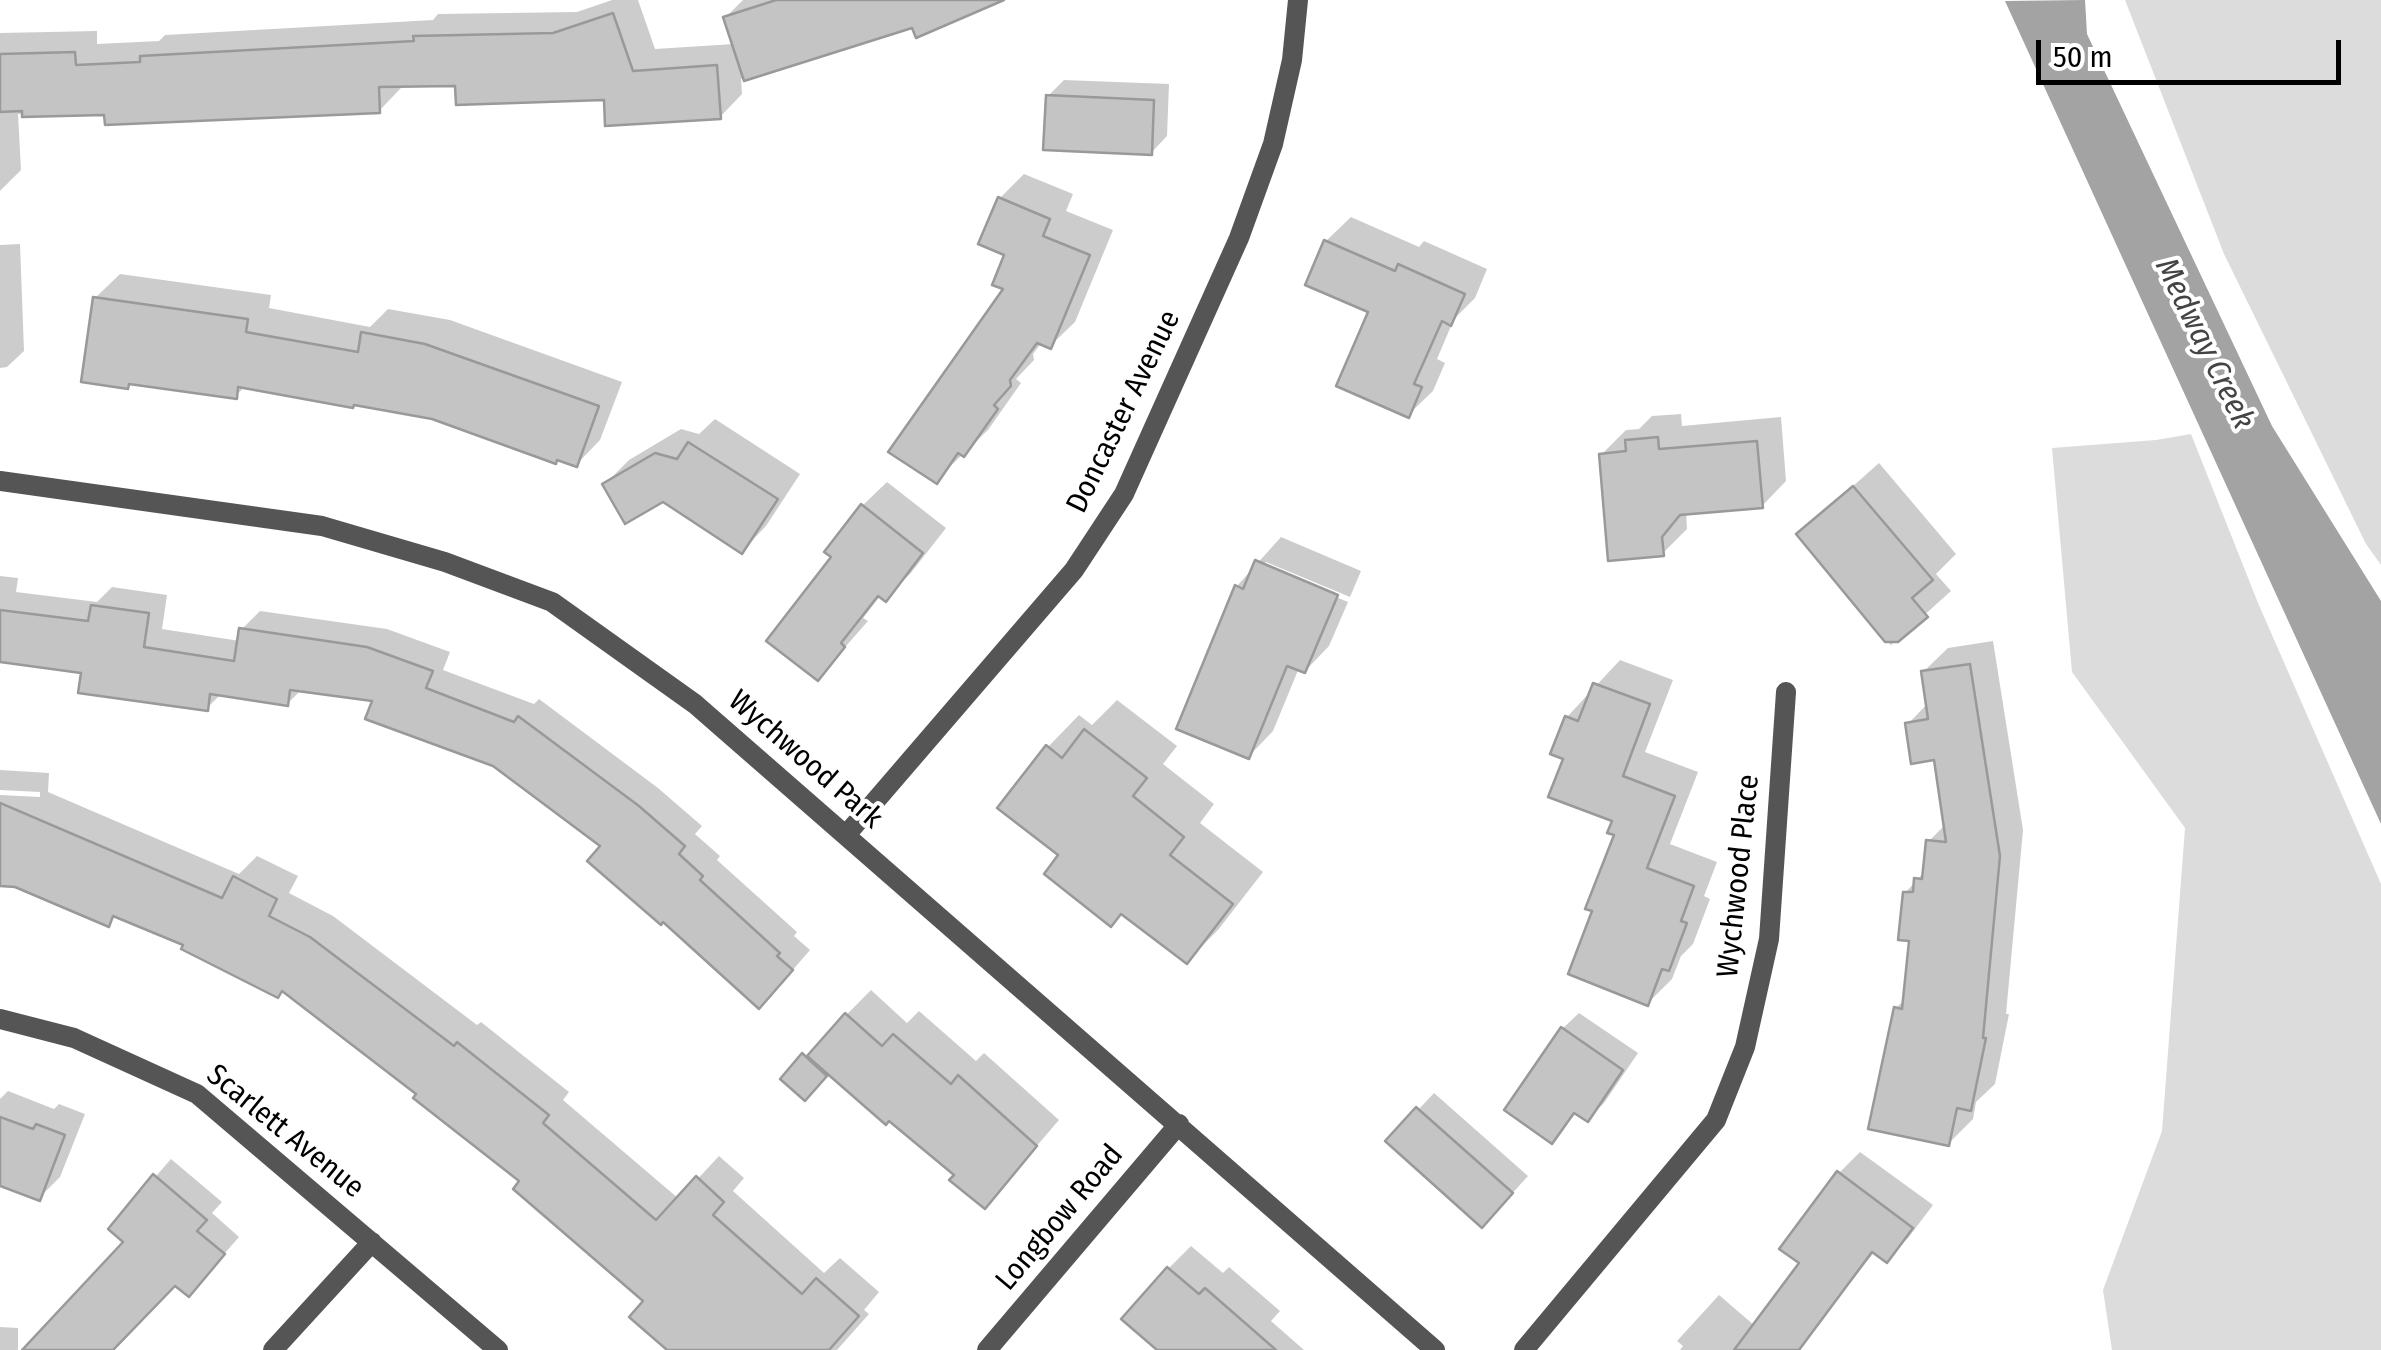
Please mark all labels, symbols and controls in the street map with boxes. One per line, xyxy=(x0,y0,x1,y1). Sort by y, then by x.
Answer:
scale bar xyxy=(2041,20,2346,82)
text: 50 m xyxy=(2053,39,2113,75)
water label: Medway Creek xyxy=(2146,252,2262,436)
street label: Doncaster Avenue xyxy=(1059,305,1189,519)
street label: Wychwood Park xyxy=(721,683,889,837)
street label: Wychwood Place xyxy=(1710,773,1768,979)
street label: Scarlett Avenue xyxy=(199,1058,371,1206)
street label: Longbow Road xyxy=(989,1138,1131,1298)

